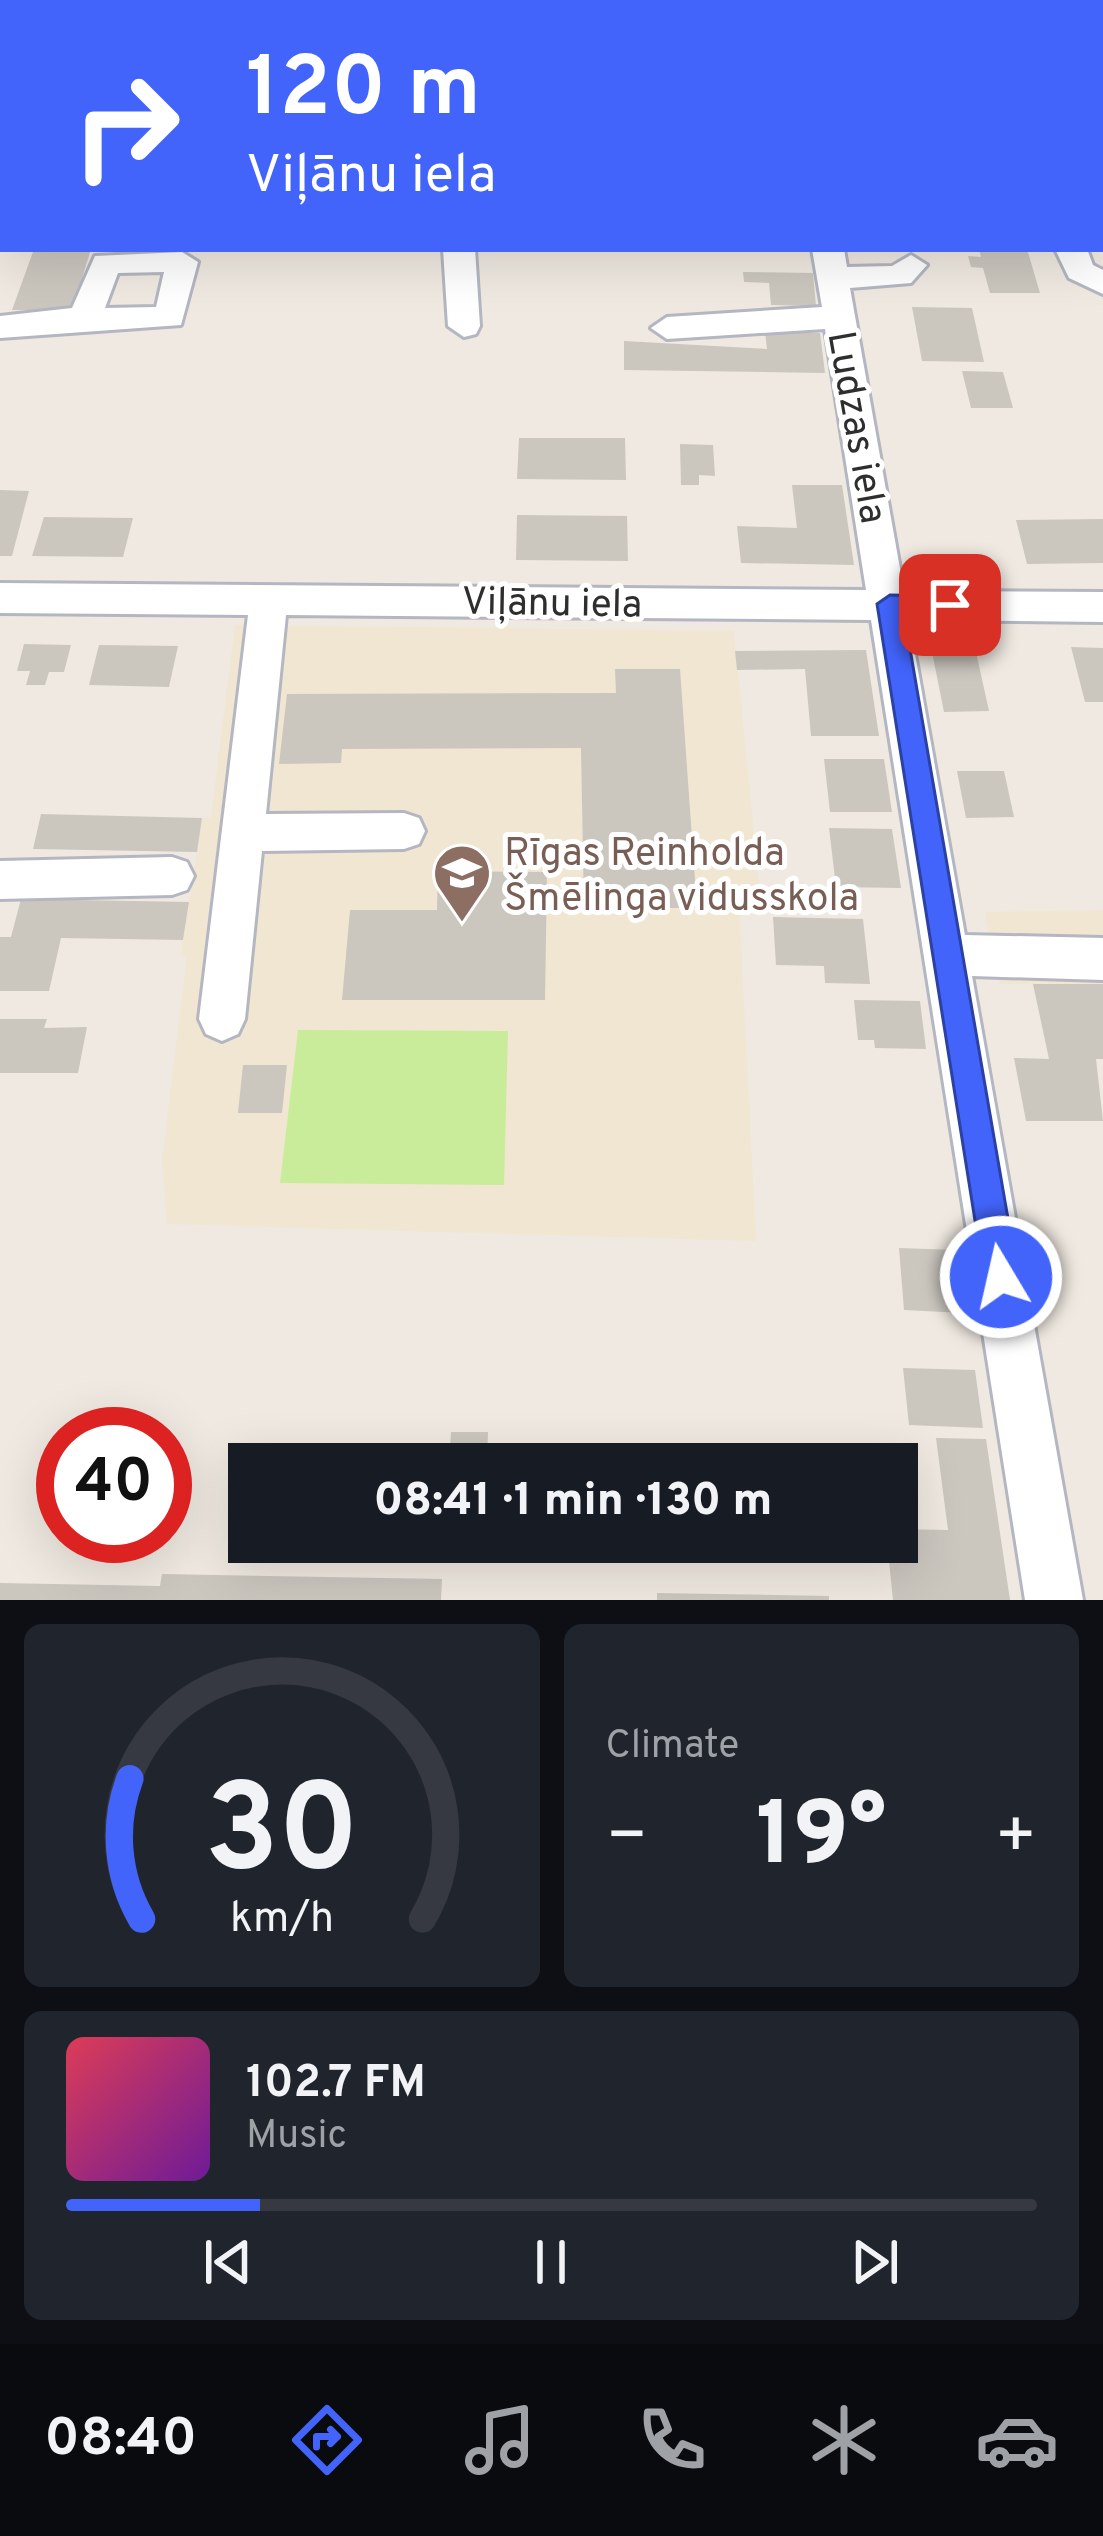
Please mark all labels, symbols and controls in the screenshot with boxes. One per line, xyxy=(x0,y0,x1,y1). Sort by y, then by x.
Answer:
text: 120 m xyxy=(246,39,481,145)
icon: right xyxy=(48,48,204,204)
text: Viļānu iela xyxy=(246,143,496,212)
street label: Ludzas iela xyxy=(814,328,896,528)
pin xyxy=(899,554,1001,656)
icon: arrive xyxy=(917,572,983,638)
street label: Viļānu iela xyxy=(461,579,643,632)
place label: Rīgas Reinholda Šmēlinga vidusskola xyxy=(504,831,859,925)
school or university icon: Rīgas Reinholda Šmēlinga vidusskola xyxy=(431,842,493,924)
position arrow xyxy=(938,1214,1064,1340)
speed limit sign: 40 xyxy=(36,1407,192,1563)
text: 08:41 · 1 min · 130 m xyxy=(374,1474,772,1531)
text: Climate xyxy=(606,1723,739,1772)
text: 30 xyxy=(204,1758,359,1916)
text: 19° xyxy=(756,1783,886,1896)
text: − xyxy=(606,1798,648,1881)
text: + xyxy=(994,1798,1037,1881)
text: km/h xyxy=(230,1892,334,1946)
text: 102.7 FM xyxy=(246,2056,426,2113)
text: Music xyxy=(246,2113,347,2162)
icon: previous xyxy=(195,2229,261,2295)
icon: pause xyxy=(518,2229,584,2295)
icon: next xyxy=(842,2229,908,2295)
icon: directions xyxy=(285,2398,369,2482)
icon: music xyxy=(458,2398,542,2482)
icon: phone xyxy=(630,2398,714,2482)
icon: climate xyxy=(802,2398,886,2482)
icon: car xyxy=(975,2398,1059,2482)
text: 08:40 xyxy=(44,2406,197,2475)

